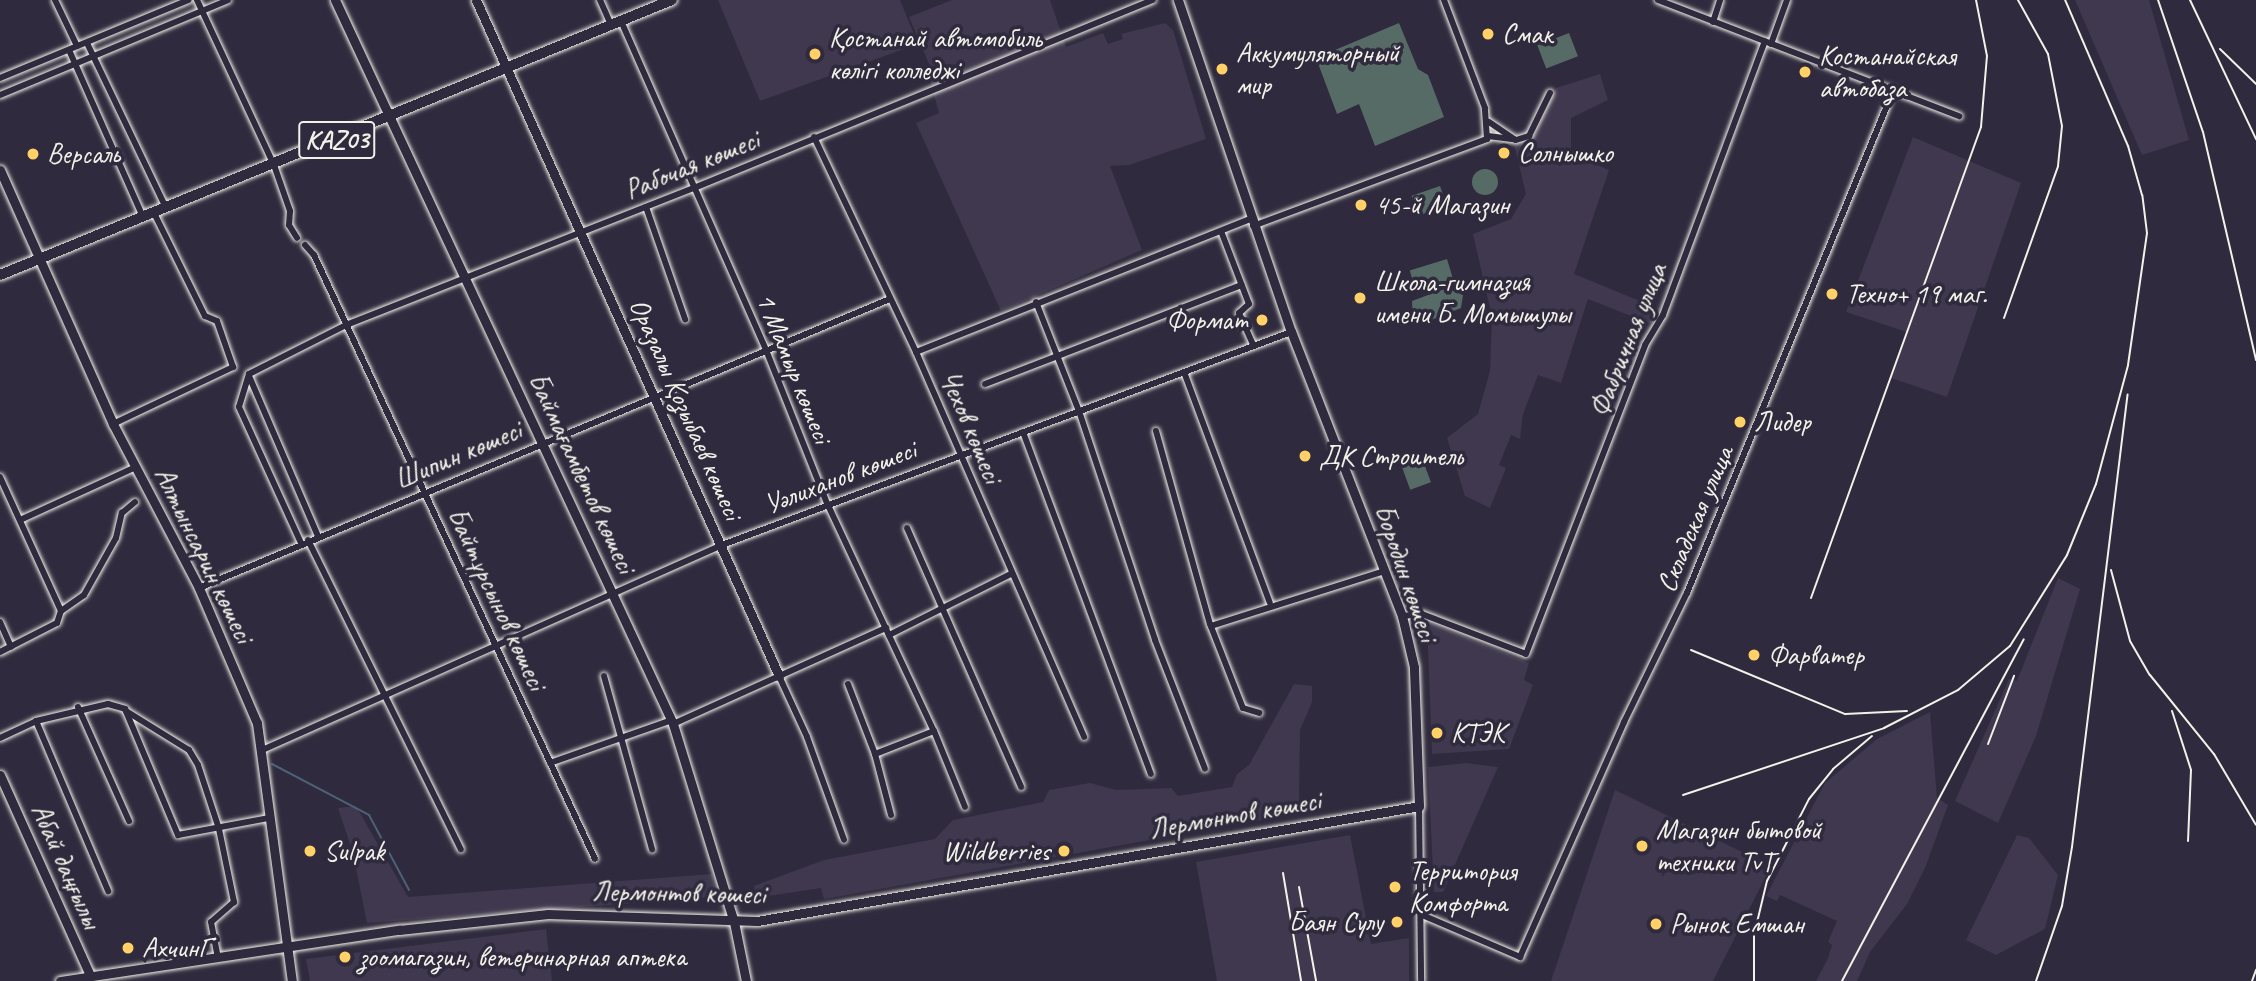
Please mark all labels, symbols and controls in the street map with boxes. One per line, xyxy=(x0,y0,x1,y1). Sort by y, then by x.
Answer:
place label: Смак xyxy=(1502,17,1553,51)
place label: Қостанай автомобиль көлігі колледжі xyxy=(829,21,1042,87)
marker: Смак xyxy=(1480,26,1496,42)
place label: Аккумуляторный мир xyxy=(1236,36,1399,102)
place label: Костанайская автобаза xyxy=(1819,39,1956,105)
marker: Қостанай автомобиль көлігі колледжі xyxy=(807,46,823,62)
marker: Аккумуляторный мир xyxy=(1214,61,1230,77)
marker: Костанайская автобаза xyxy=(1797,64,1813,80)
road number: KАZ03 xyxy=(297,118,377,162)
street label: Рабочая көшесі xyxy=(620,123,764,207)
place label: Солнышко xyxy=(1518,136,1613,170)
place label: Версаль xyxy=(47,137,120,171)
marker: Солнышко xyxy=(1496,145,1512,161)
marker: Версаль xyxy=(25,146,41,162)
place label: 45-й Магазин xyxy=(1375,188,1509,222)
marker: 45-й Магазин xyxy=(1353,197,1369,213)
street label: Фабричная улица xyxy=(1582,257,1674,423)
place label: Школа-гимназия имени Б. Момышулы xyxy=(1374,265,1571,331)
place label: Техно+ 19 маг. xyxy=(1846,277,1987,311)
marker: Техно+ 19 маг. xyxy=(1824,286,1840,302)
street label: 1 Мамыр көшесі xyxy=(749,288,839,448)
marker: Школа-гимназия имени Б. Момышулы xyxy=(1352,290,1368,306)
street label: Оразалы Қозыбаев көшесі xyxy=(622,293,750,525)
place label: Формат xyxy=(1166,303,1248,337)
marker: Формат xyxy=(1254,312,1270,328)
street label: Чехов көшесі xyxy=(932,366,1010,488)
street label: Баймағамбетов көшесі xyxy=(521,367,643,579)
place label: Лидер xyxy=(1754,405,1811,439)
street label: Шипин көшесі xyxy=(389,413,527,497)
marker: Лидер xyxy=(1732,414,1748,430)
street label: Уәлиханов көшесі xyxy=(759,433,921,521)
place label: ДК Строитель xyxy=(1319,439,1462,473)
street label: Складская улица xyxy=(1649,441,1741,597)
marker: ДК Строитель xyxy=(1297,448,1313,464)
street label: Алтынсарин көшесі xyxy=(147,461,261,649)
street label: Бородин көшесі xyxy=(1367,500,1445,646)
street label: Байтұрсынов көшесі xyxy=(440,502,554,696)
place label: Фарватер xyxy=(1768,638,1864,672)
marker: Фарватер xyxy=(1746,647,1762,663)
place label: КТЭК xyxy=(1451,716,1505,750)
marker: КТЭК xyxy=(1429,725,1445,741)
street label: Лермонтов көшесі xyxy=(1147,783,1323,847)
street label: Абай даңғылы xyxy=(24,798,108,934)
place label: Магазин бытовой техники TvT xyxy=(1656,813,1821,879)
place label: Sulpak xyxy=(324,834,384,868)
place label: Wildberries xyxy=(943,834,1050,868)
marker: Магазин бытовой техники TvT xyxy=(1634,838,1650,854)
marker: Sulpak xyxy=(302,843,318,859)
marker: Wildberries xyxy=(1056,843,1072,859)
place label: Территория Комфорта xyxy=(1409,854,1516,920)
street label: Лермонтов көшесі xyxy=(592,875,766,911)
marker: Территория Комфорта xyxy=(1387,879,1403,895)
place label: Баян Сулу xyxy=(1287,905,1383,939)
place label: Рынок Емшан xyxy=(1670,907,1804,941)
marker: Баян Сулу xyxy=(1389,914,1405,930)
marker: Рынок Емшан xyxy=(1648,916,1664,932)
place label: АхчинГ xyxy=(142,931,211,965)
marker: АхчинГ xyxy=(120,940,136,956)
place label: зоомагазин, ветеринарная аптека xyxy=(359,940,686,974)
marker: зоомагазин, ветеринарная аптека xyxy=(337,949,353,965)

